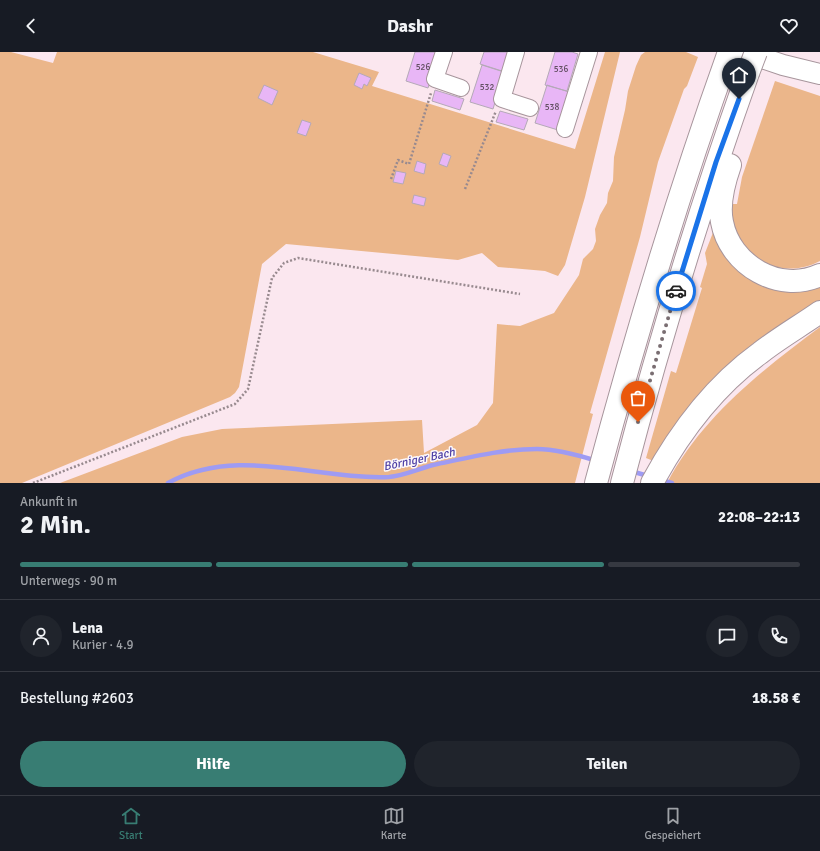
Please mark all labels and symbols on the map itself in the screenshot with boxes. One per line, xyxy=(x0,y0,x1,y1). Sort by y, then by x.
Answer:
pin xyxy=(722,58,756,99)
house number: 526 xyxy=(416,62,430,73)
house number: 536 xyxy=(554,64,568,75)
house number: 532 xyxy=(480,82,494,93)
house number: 538 xyxy=(545,102,559,113)
courier xyxy=(656,271,696,311)
pin xyxy=(621,381,655,422)
water label: Börniger Bach xyxy=(382,445,457,474)

